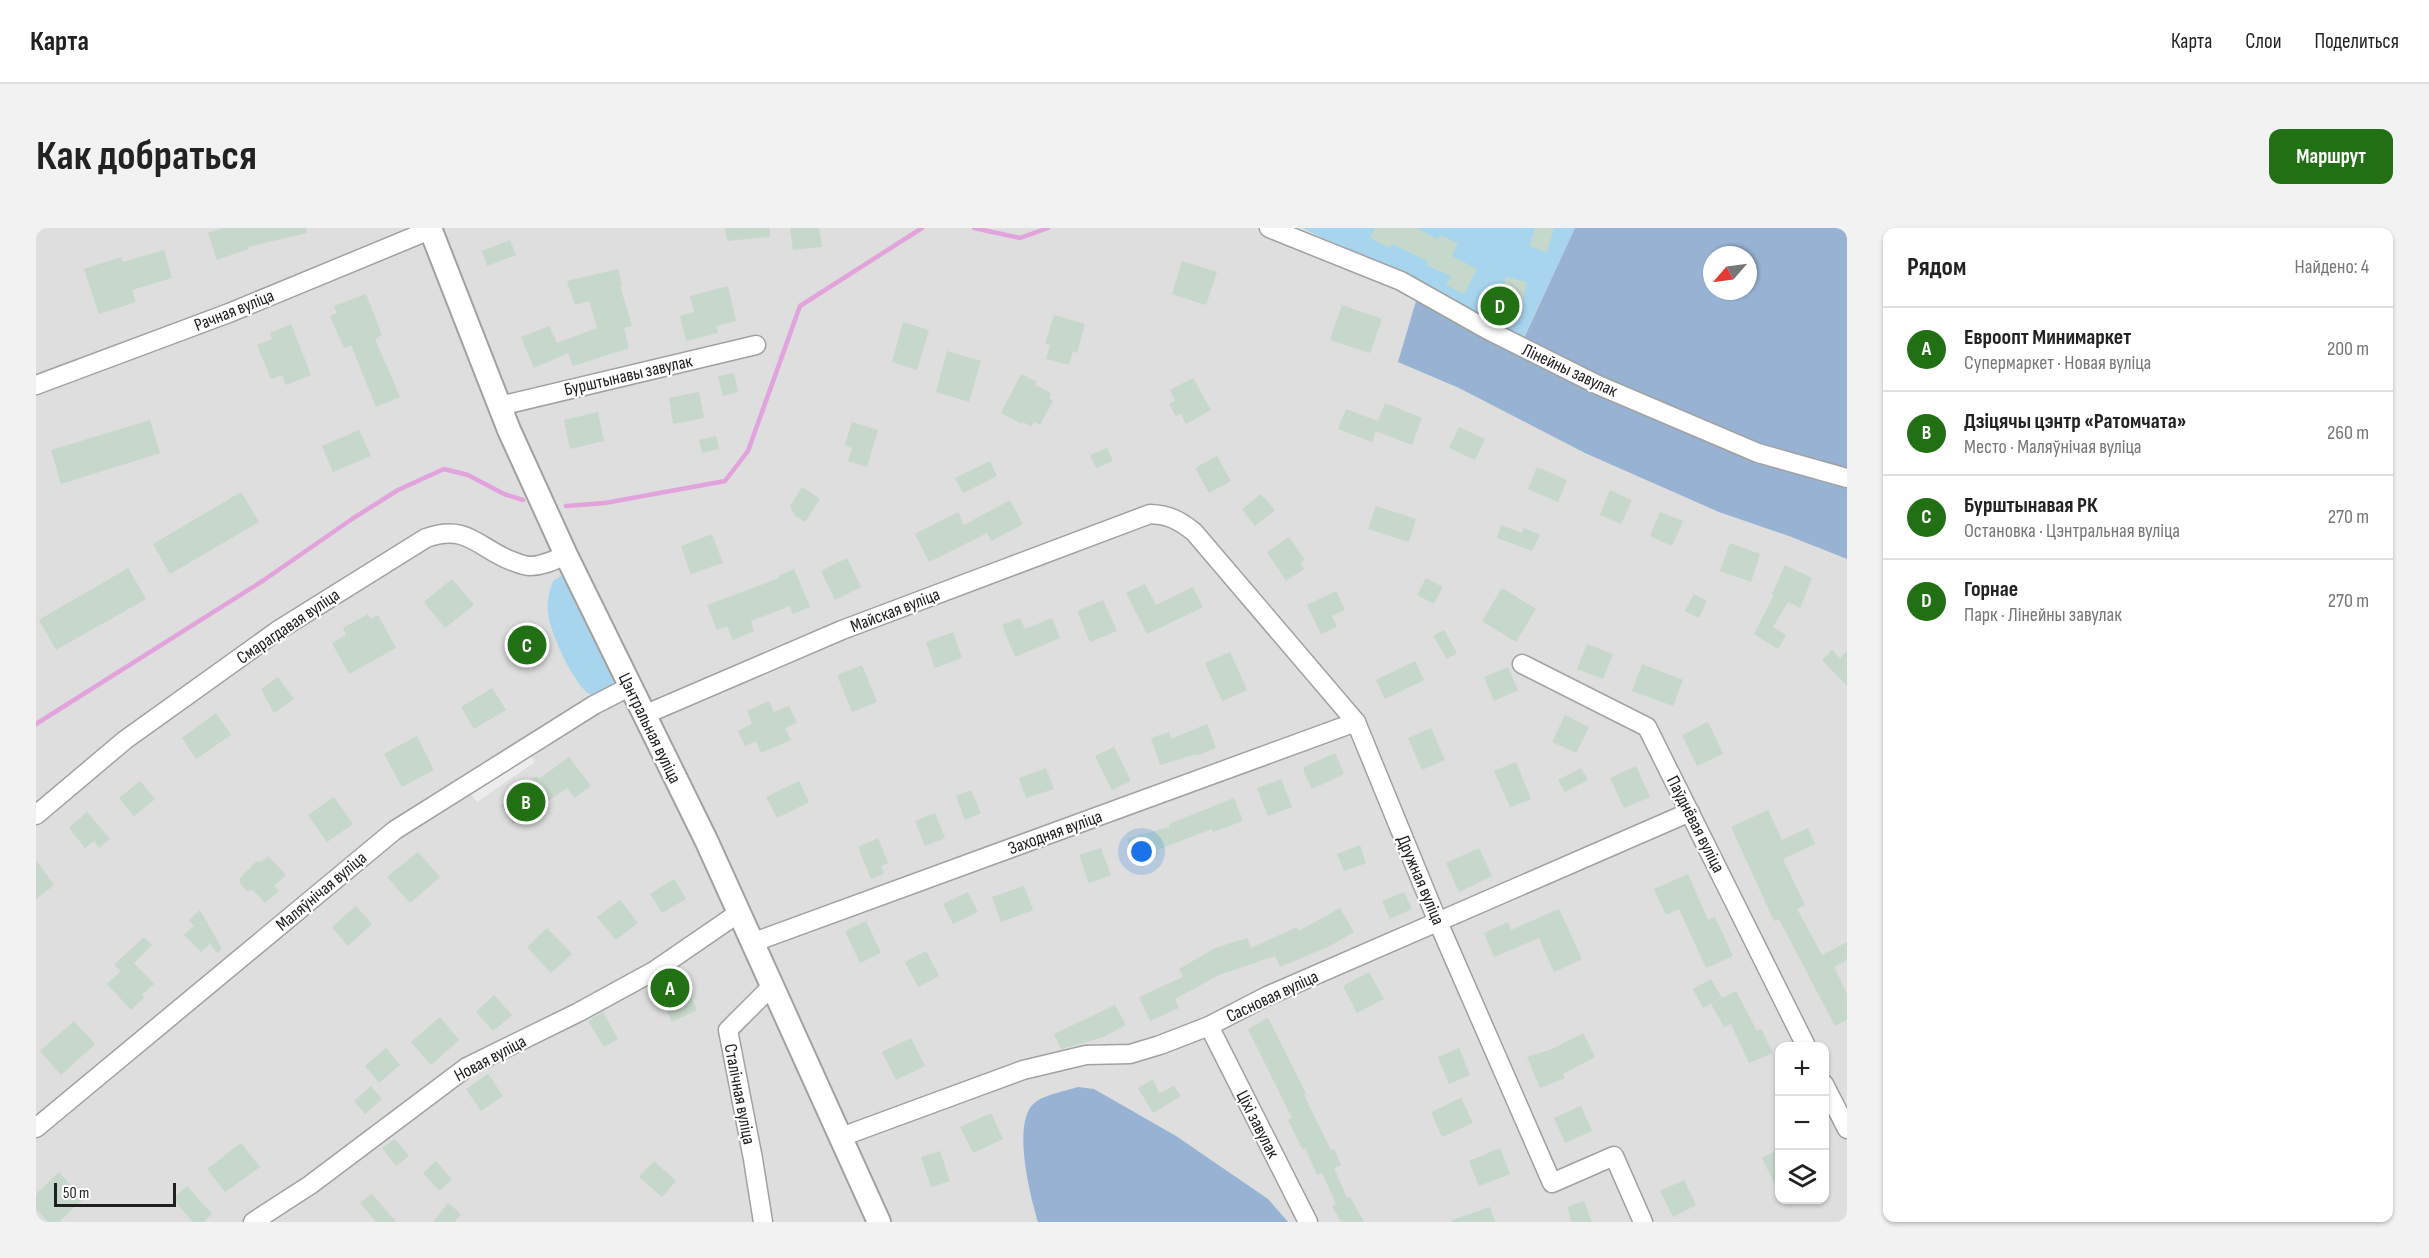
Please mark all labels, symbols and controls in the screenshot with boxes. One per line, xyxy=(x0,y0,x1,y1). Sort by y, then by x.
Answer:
text: Карта xyxy=(30,25,89,58)
text: Карта xyxy=(2171,29,2212,54)
text: Слои xyxy=(2245,29,2281,54)
text: Поделиться xyxy=(2314,29,2399,54)
button: Маршрут xyxy=(2269,129,2393,184)
text: Как добраться xyxy=(36,131,257,182)
north arrow xyxy=(1703,246,1757,300)
text: Рядом xyxy=(1907,252,1966,283)
text: Найдено: 4 xyxy=(2295,255,2369,279)
pin: D xyxy=(1480,284,1520,328)
street label: Рачная вуліца xyxy=(191,285,277,336)
text: Евроопт Минимаркет xyxy=(1964,324,2131,351)
text: A xyxy=(1922,337,1931,361)
text: 200 m xyxy=(2327,337,2369,361)
street label: Лінейны завулак xyxy=(1519,339,1621,402)
street label: Бурштынавы завулак xyxy=(562,351,694,400)
text: Супермаркет · Новая вуліца xyxy=(1964,351,2151,375)
text: Дзіцячы цэнтр «Ратомчата» xyxy=(1964,408,2186,435)
text: B xyxy=(1922,421,1931,445)
text: 260 m xyxy=(2327,421,2369,445)
text: Место · Маляўнічая вуліца xyxy=(1964,435,2142,459)
text: Бурштынавая РК xyxy=(1964,492,2098,519)
text: C xyxy=(1921,505,1932,529)
text: 270 m xyxy=(2328,505,2369,529)
text: Остановка · Цэнтральная вуліца xyxy=(1964,519,2180,543)
text: Горнае xyxy=(1964,576,2018,603)
street label: Смарагдавая вуліца xyxy=(233,584,344,669)
street label: Майская вуліца xyxy=(848,584,943,637)
text: D xyxy=(1921,589,1932,613)
text: 270 m xyxy=(2328,589,2369,613)
text: Парк · Лінейны завулак xyxy=(1964,603,2122,627)
pin: C xyxy=(508,622,546,668)
street label: Цэнтральная вуліца xyxy=(614,669,685,787)
street label: Паўднёвая вуліца xyxy=(1662,772,1729,876)
pin: B xyxy=(506,780,546,824)
street label: Заходняя вуліца xyxy=(1005,806,1105,859)
street label: Дружная вуліца xyxy=(1392,832,1449,928)
your location xyxy=(1127,837,1156,866)
street label: Маляўнічая вуліца xyxy=(272,847,371,935)
pin: A xyxy=(650,966,690,1011)
street label: Сасновая вуліца xyxy=(1223,966,1322,1027)
street label: Новая вуліца xyxy=(451,1031,530,1086)
street label: Сталічная вуліца xyxy=(719,1042,760,1146)
map controls xyxy=(1775,1042,1829,1204)
button: + xyxy=(1775,1042,1829,1096)
street label: Ціхі завулак xyxy=(1232,1087,1284,1162)
button: − xyxy=(1775,1096,1829,1150)
button: layers xyxy=(1775,1150,1829,1204)
scale bar xyxy=(54,1180,176,1208)
text: 50 m xyxy=(63,1184,89,1203)

